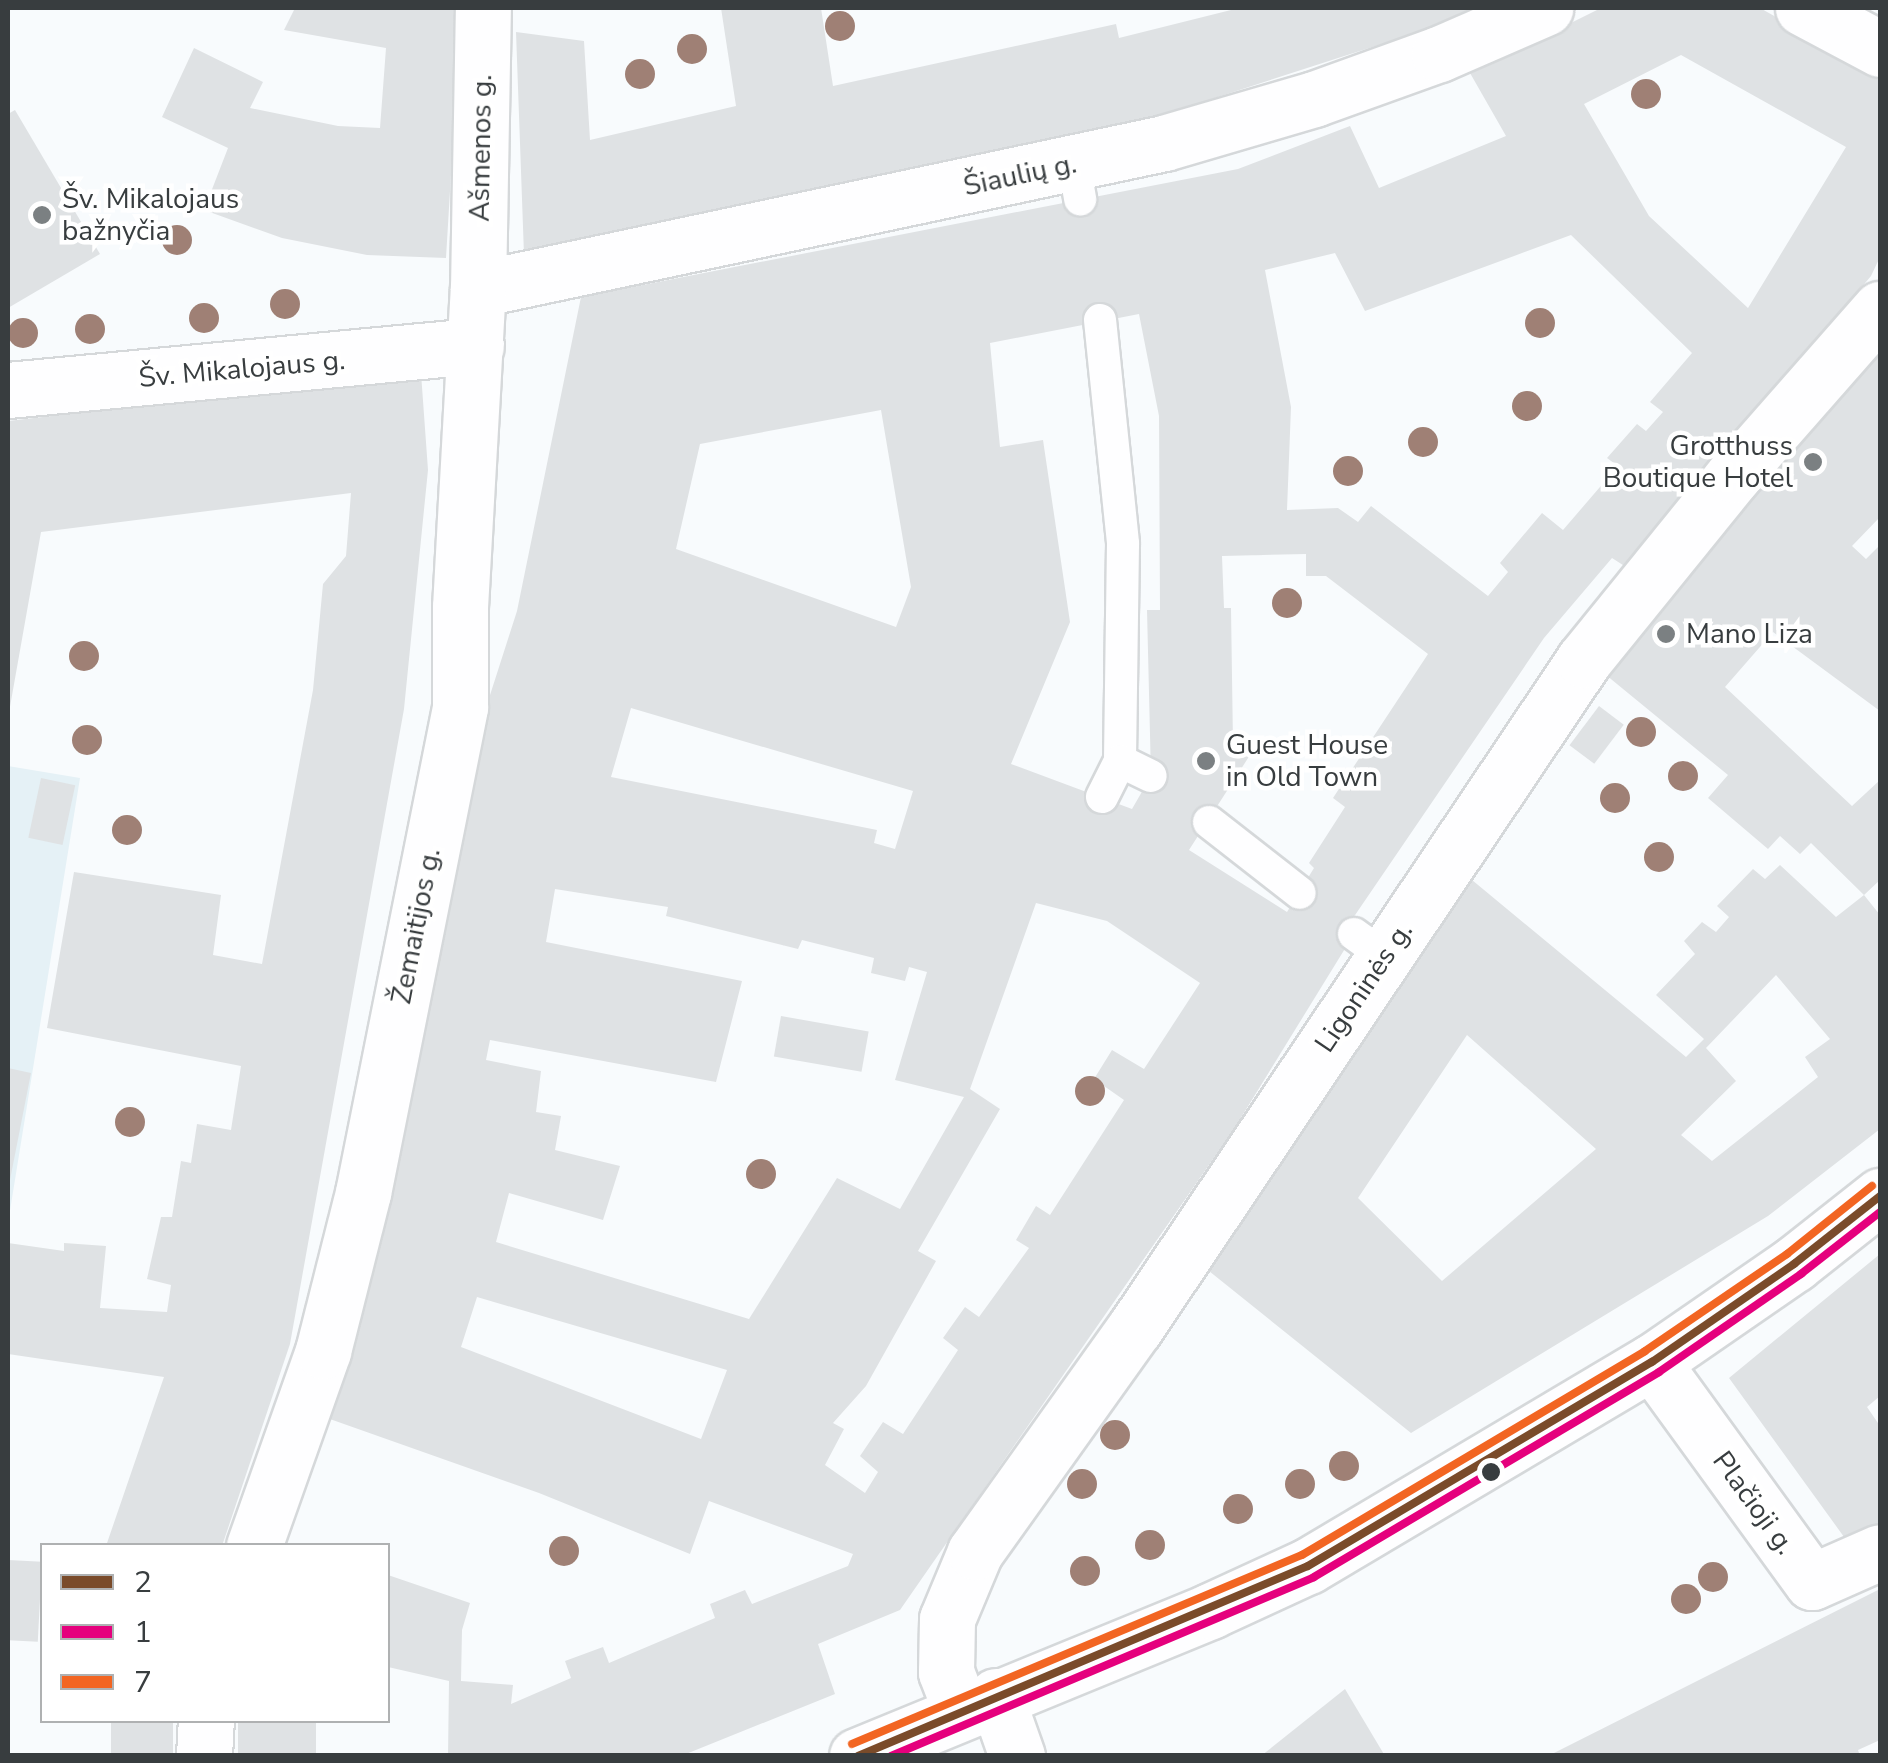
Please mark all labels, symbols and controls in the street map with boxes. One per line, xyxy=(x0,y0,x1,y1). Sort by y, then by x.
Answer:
street label: Ašmenos g. xyxy=(463,74,499,222)
street label: Šiaulių g. xyxy=(960,147,1080,203)
place label: Šv. Mikalojaus bažnyčia xyxy=(62,182,239,248)
marker: Šv. Mikalojaus bažnyčia xyxy=(31,204,53,226)
street label: Šv. Mikalojaus g. xyxy=(137,343,347,395)
place label: Grotthuss Boutique Hotel xyxy=(1603,429,1793,495)
marker: Grotthuss Boutique Hotel xyxy=(1802,451,1824,473)
place label: Mano Liza xyxy=(1686,617,1813,651)
marker: Mano Liza xyxy=(1655,623,1677,645)
place label: Guest House in Old Town xyxy=(1226,728,1388,794)
marker: Guest House in Old Town xyxy=(1195,750,1217,772)
street label: Žemaitijos g. xyxy=(384,845,448,1007)
street label: Ligoninės g. xyxy=(1308,915,1420,1059)
street label: Plačioji g. xyxy=(1705,1445,1803,1561)
unlabelled marker xyxy=(1481,1462,1501,1482)
legend xyxy=(40,1543,390,1723)
text: 2 xyxy=(134,1562,152,1603)
text: 1 xyxy=(134,1612,152,1653)
text: 7 xyxy=(134,1662,152,1703)

